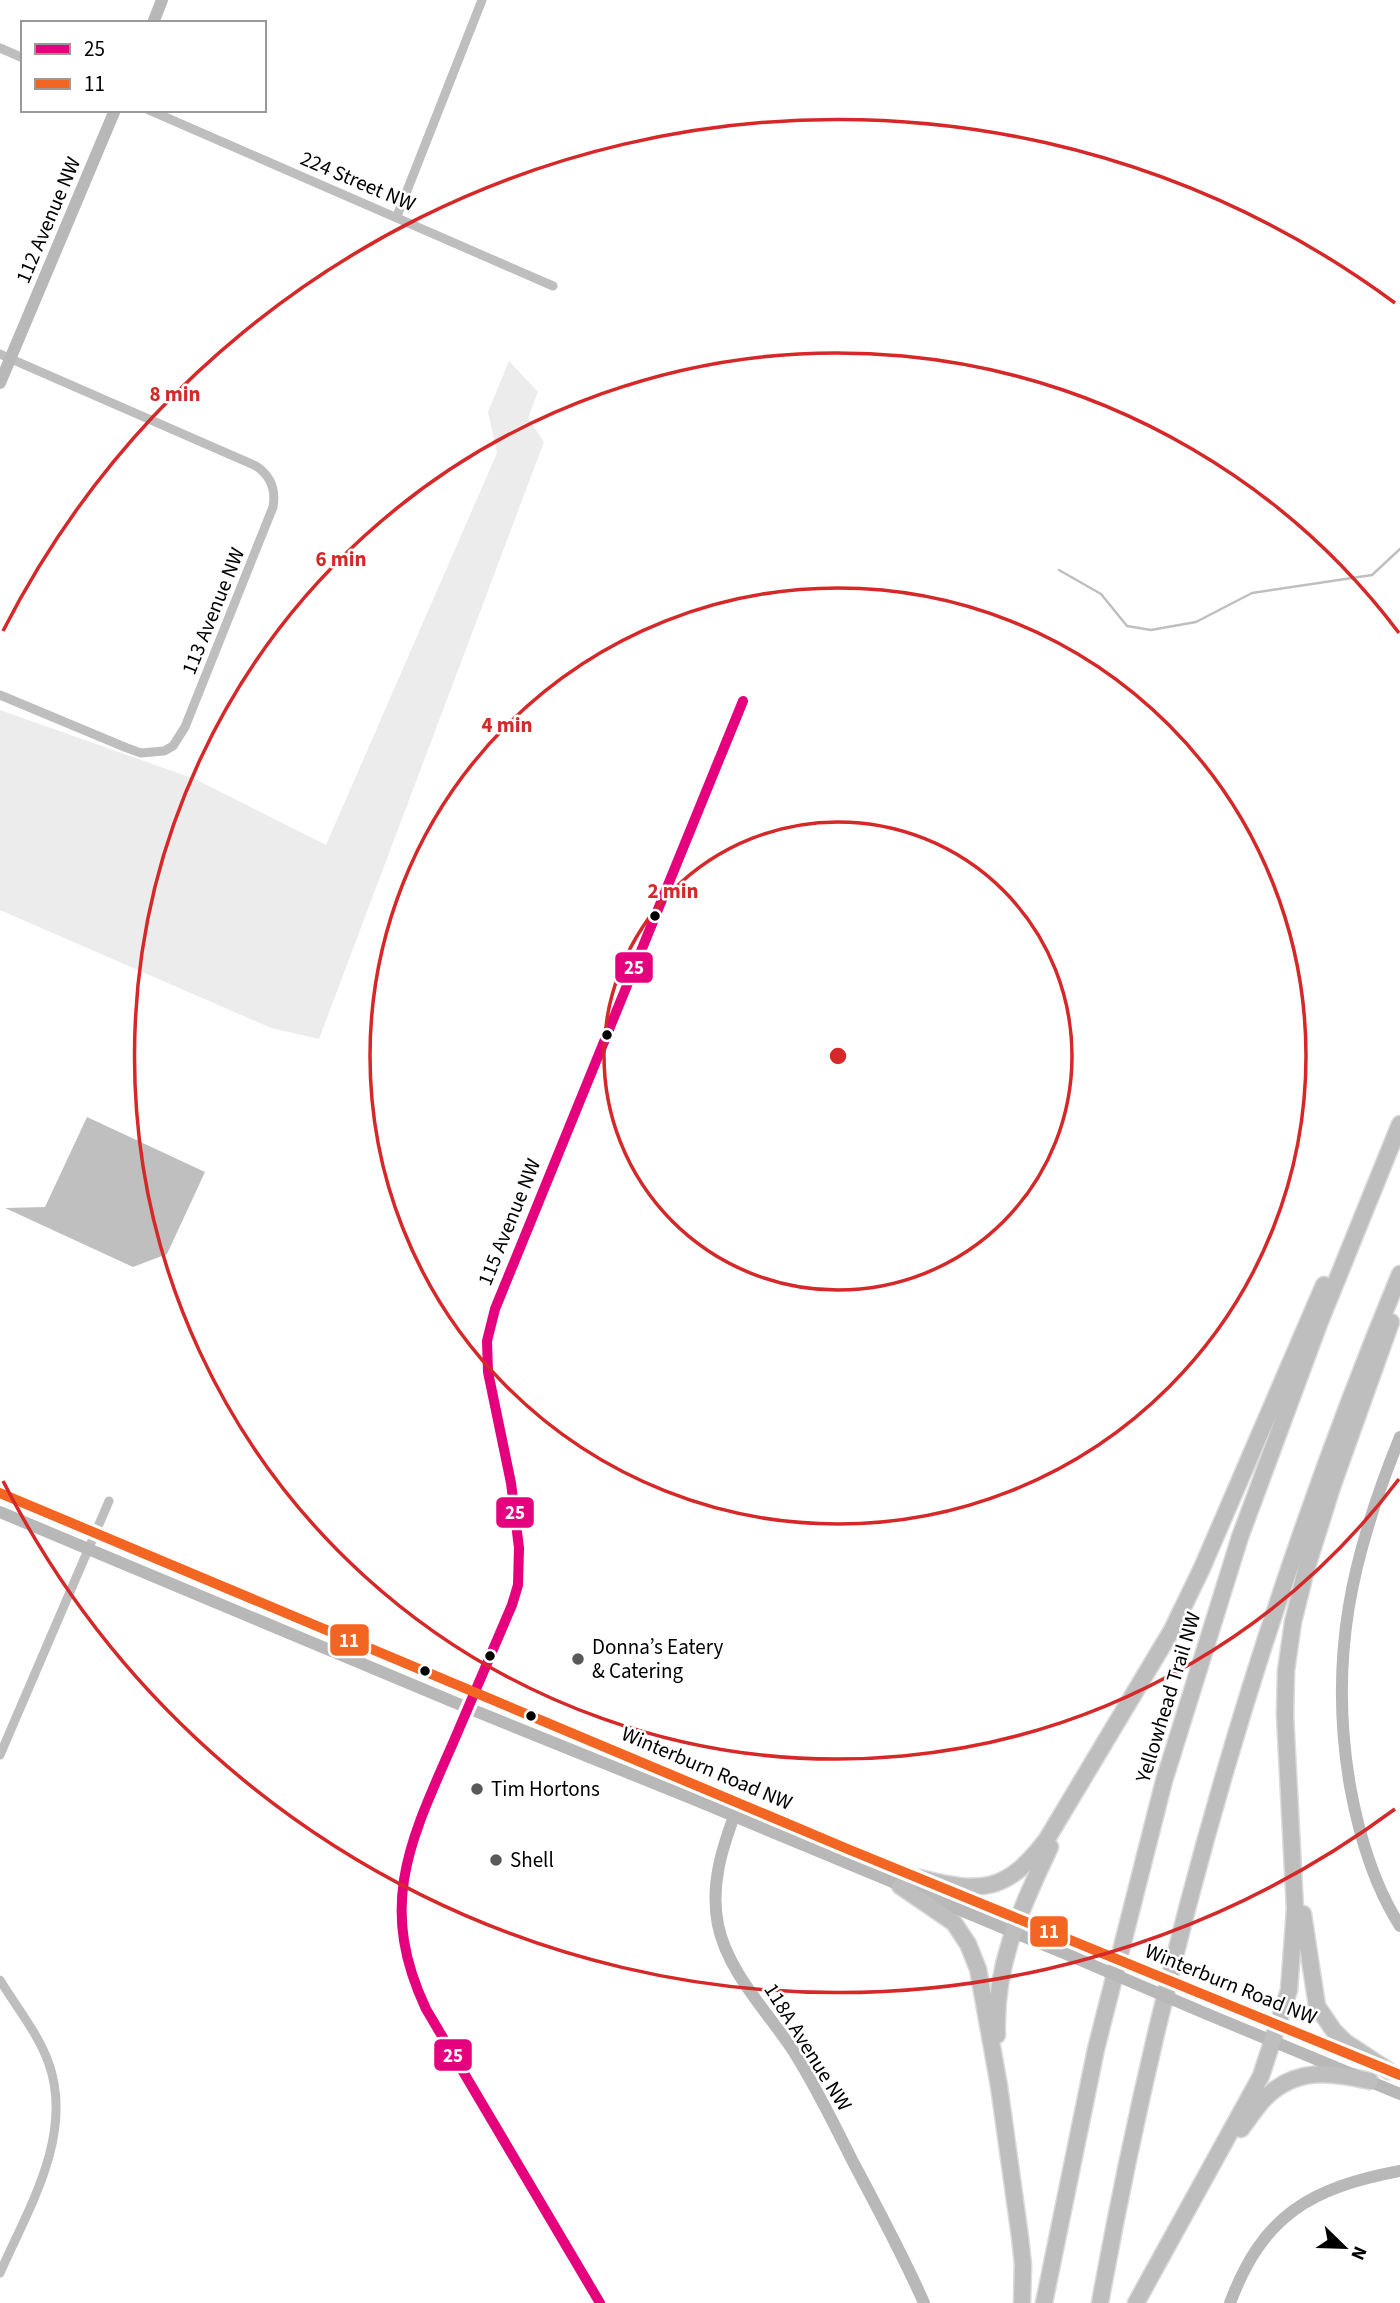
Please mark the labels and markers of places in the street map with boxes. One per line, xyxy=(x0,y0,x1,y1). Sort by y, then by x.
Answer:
unlabelled marker xyxy=(648,909,662,923)
unlabelled marker xyxy=(600,1028,614,1042)
centre of rings xyxy=(826,1044,850,1068)
place label: Donna’s Eatery & Catering xyxy=(592,1632,723,1686)
unlabelled marker xyxy=(483,1649,497,1663)
marker: Donna’s Eatery & Catering xyxy=(570,1651,586,1667)
unlabelled marker xyxy=(418,1664,432,1678)
unlabelled marker xyxy=(524,1709,538,1723)
place label: Tim Hortons xyxy=(491,1774,600,1804)
marker: Tim Hortons xyxy=(469,1781,485,1797)
place label: Shell xyxy=(510,1845,554,1875)
marker: Shell xyxy=(488,1852,504,1868)

